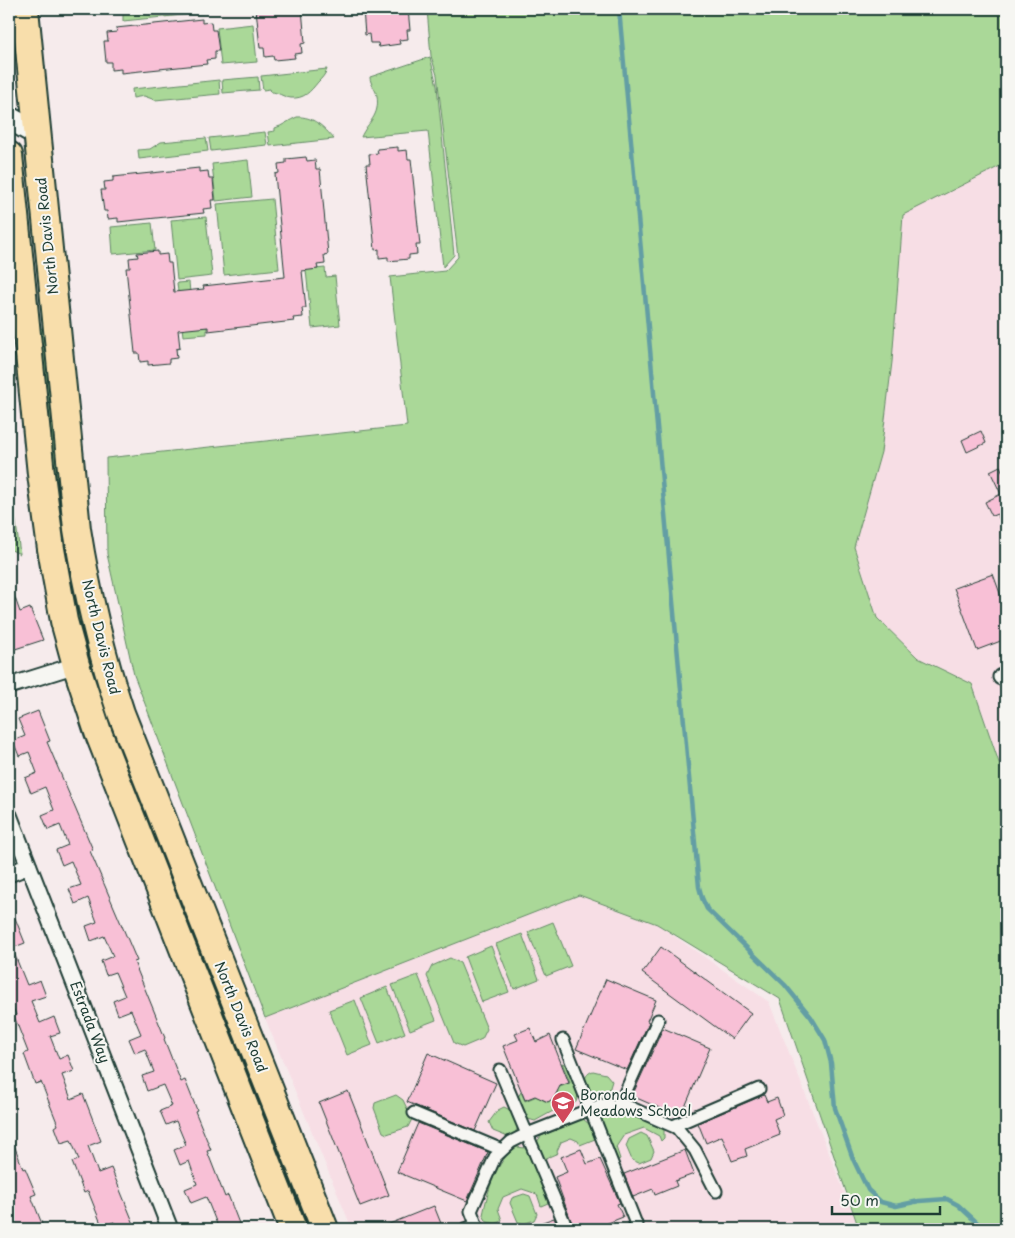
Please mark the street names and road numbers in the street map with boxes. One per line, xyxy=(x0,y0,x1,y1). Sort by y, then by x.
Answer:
street label: North Davis Road xyxy=(30,176,63,296)
street label: North Davis Road xyxy=(77,577,126,697)
street label: North Davis Road xyxy=(210,958,273,1075)
street label: Estrada Way xyxy=(65,978,116,1066)

